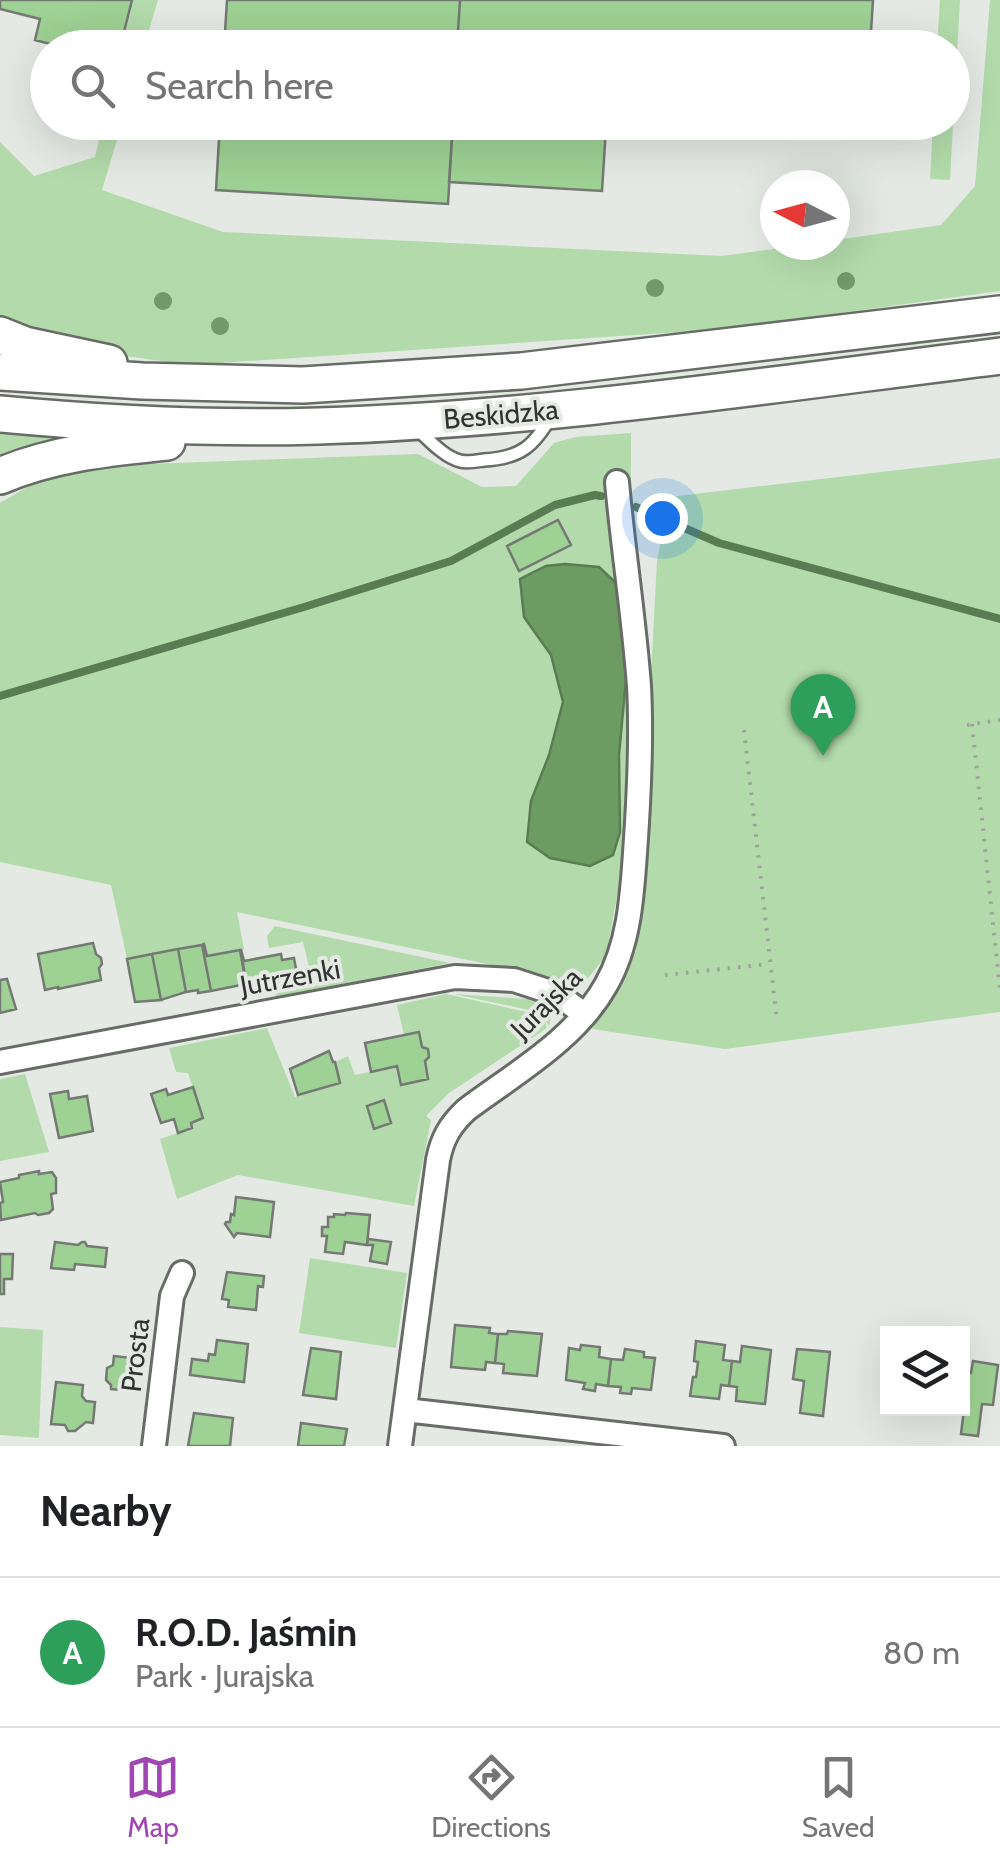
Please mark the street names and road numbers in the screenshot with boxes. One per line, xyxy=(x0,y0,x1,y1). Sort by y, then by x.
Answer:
street label: Beskidzka xyxy=(442,392,561,436)
street label: Jutrzenki xyxy=(236,951,343,1003)
street label: Jurajska xyxy=(503,960,589,1046)
street label: Prosta xyxy=(114,1316,156,1394)

